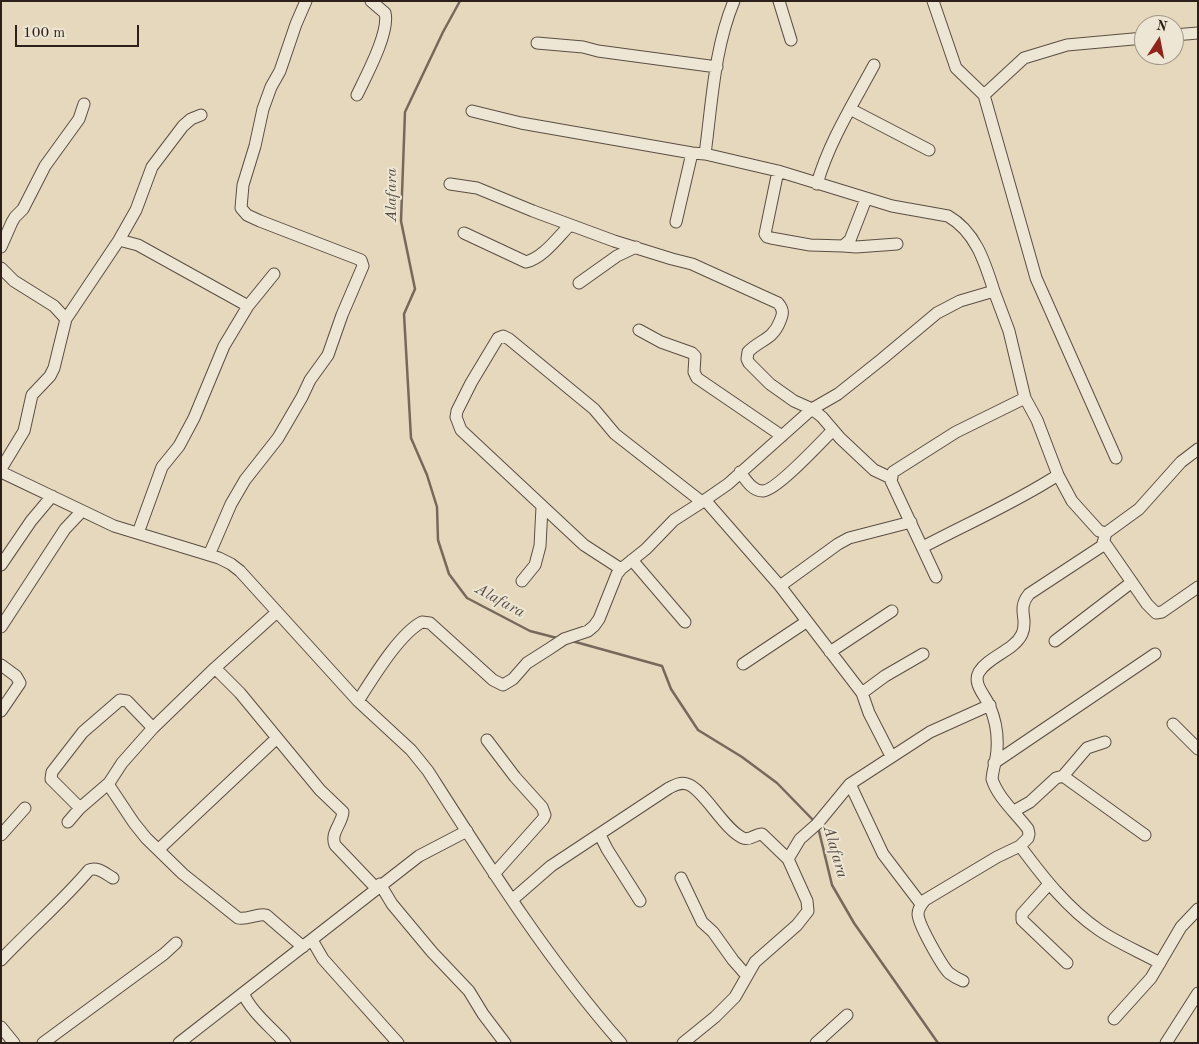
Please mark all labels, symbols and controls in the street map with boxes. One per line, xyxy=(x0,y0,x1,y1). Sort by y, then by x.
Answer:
scale bar xyxy=(18,15,141,47)
north arrow xyxy=(1134,15,1184,65)
text: N xyxy=(1155,18,1168,34)
text: 100 m xyxy=(23,26,65,41)
water label: Alafara xyxy=(382,168,402,222)
water label: Alafara xyxy=(472,580,528,622)
water label: Alafara xyxy=(818,823,852,881)

